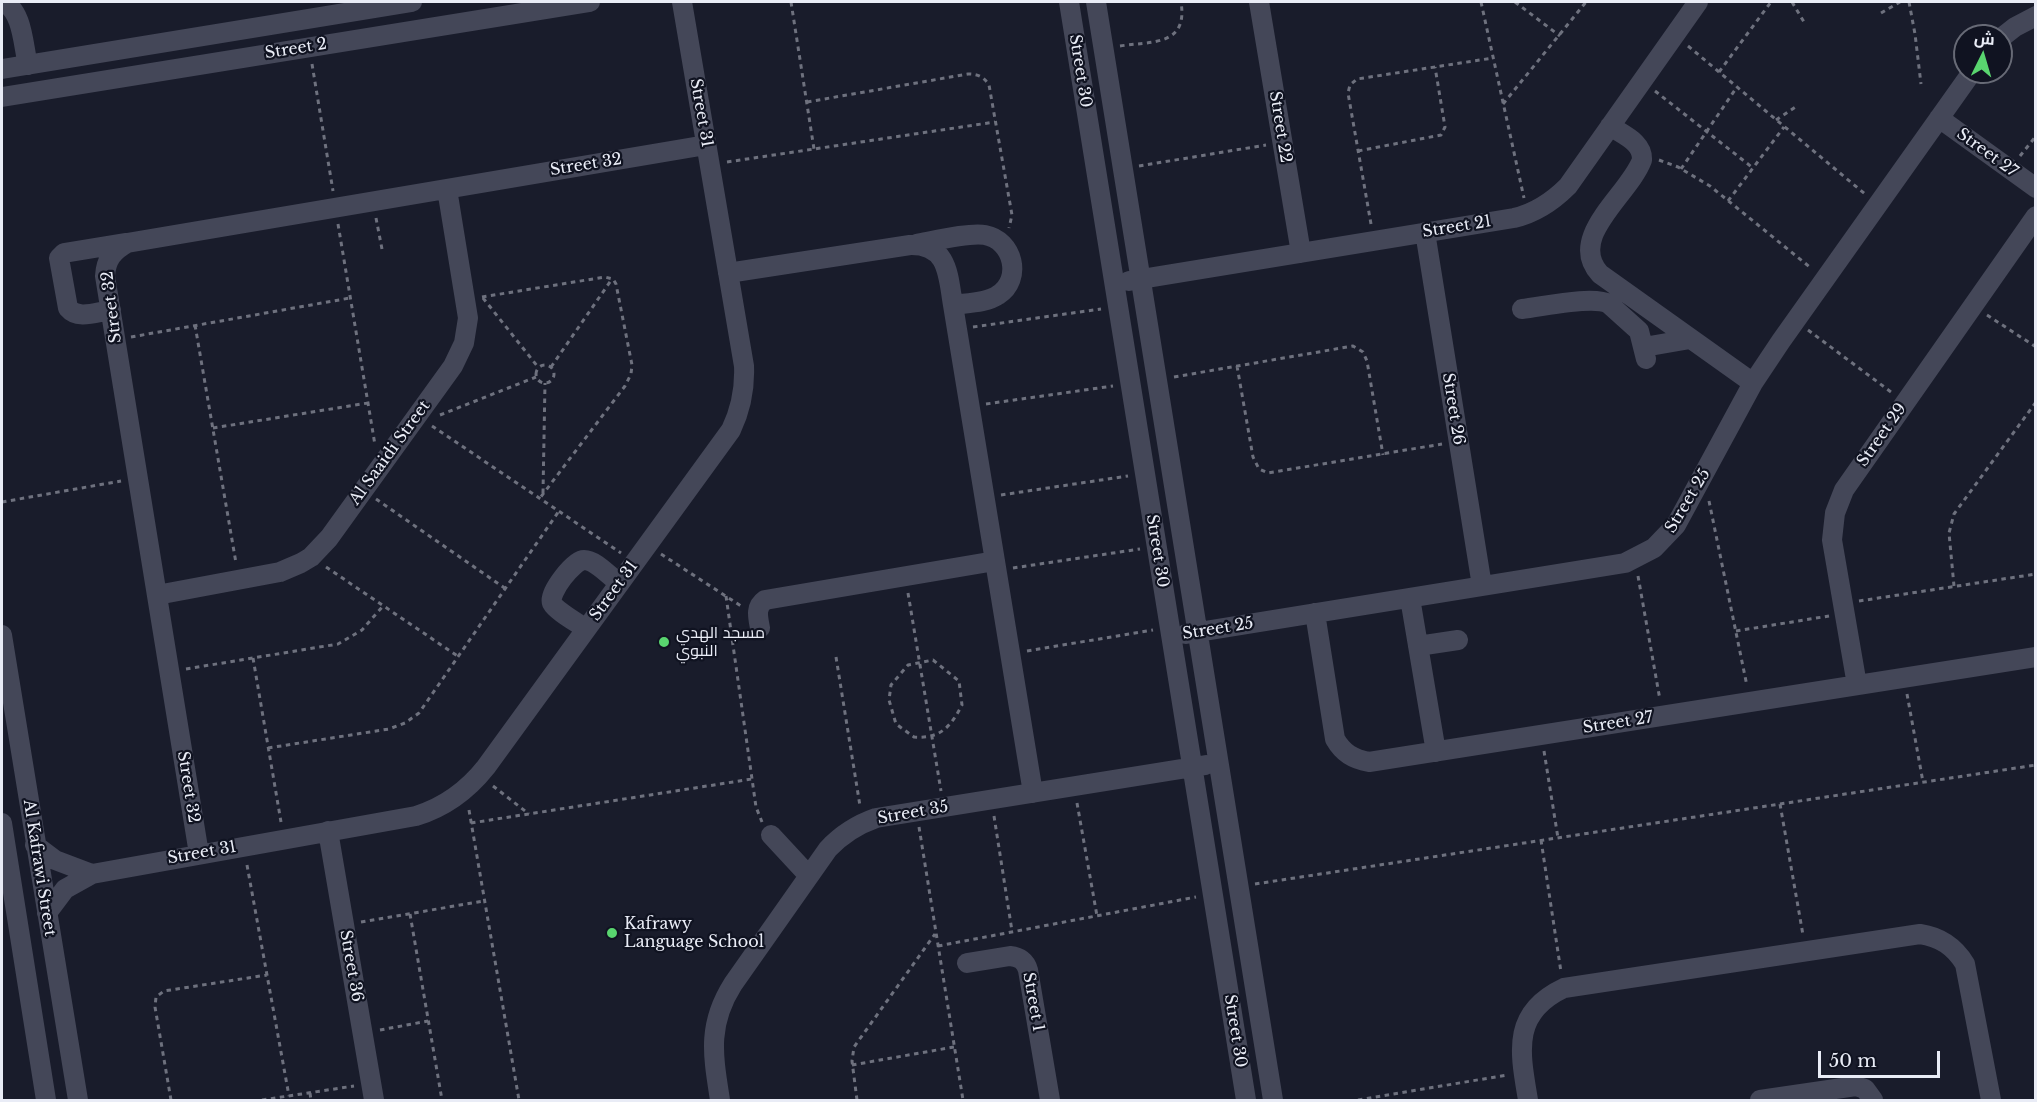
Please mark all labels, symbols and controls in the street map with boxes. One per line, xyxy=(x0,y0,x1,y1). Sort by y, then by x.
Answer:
north arrow xyxy=(1953,24,2013,84)
text: ش xyxy=(1973,27,1995,49)
street label: Street 30 xyxy=(1065,33,1095,109)
street label: Street 2 xyxy=(264,35,328,63)
street label: Street 31 xyxy=(685,77,717,149)
street label: Street 22 xyxy=(1265,90,1295,164)
street label: Street 27 xyxy=(1953,124,2021,182)
street label: Street 32 xyxy=(549,150,623,180)
street label: Street 21 xyxy=(1421,212,1493,242)
street label: Street 32 xyxy=(98,270,126,344)
street label: Street 26 xyxy=(1438,372,1468,446)
street label: Al Saaidi Street xyxy=(346,397,434,509)
street label: Street 29 xyxy=(1853,400,1911,470)
street label: Street 25 xyxy=(1661,465,1715,537)
street label: Street 30 xyxy=(1142,513,1172,589)
street label: Street 31 xyxy=(586,557,642,625)
street label: Street 25 xyxy=(1181,614,1255,644)
place label: مسجد الهدي النبوي xyxy=(676,623,765,661)
marker: مسجد الهدي النبوي xyxy=(657,635,671,649)
street label: Street 27 xyxy=(1582,708,1654,738)
street label: Street 32 xyxy=(173,750,203,824)
street label: Street 35 xyxy=(876,797,950,829)
street label: Al Kafrawi Street xyxy=(19,798,59,938)
street label: Street 31 xyxy=(166,837,238,869)
place label: Kafrawy Language School xyxy=(624,914,764,952)
marker: Kafrawy Language School xyxy=(605,926,619,940)
street label: Street 36 xyxy=(335,928,367,1004)
street label: Street 1 xyxy=(1018,971,1048,1033)
street label: Street 30 xyxy=(1220,993,1250,1069)
scale bar xyxy=(1821,1039,1942,1077)
text: 50 m xyxy=(1829,1050,1877,1072)

